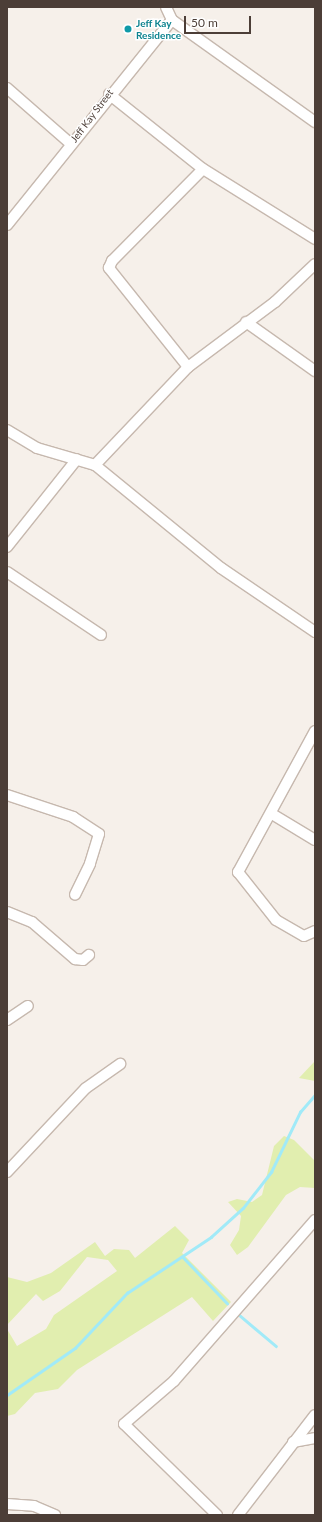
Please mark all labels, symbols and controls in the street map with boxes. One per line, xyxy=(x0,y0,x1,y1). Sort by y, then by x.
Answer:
scale bar xyxy=(186,8,253,34)
text: 50 m xyxy=(191,15,218,30)
place label: Jeff Kay Residence xyxy=(136,17,181,40)
marker: Jeff Kay Residence xyxy=(123,24,133,34)
street label: Jeff Kay Street xyxy=(68,87,116,145)

